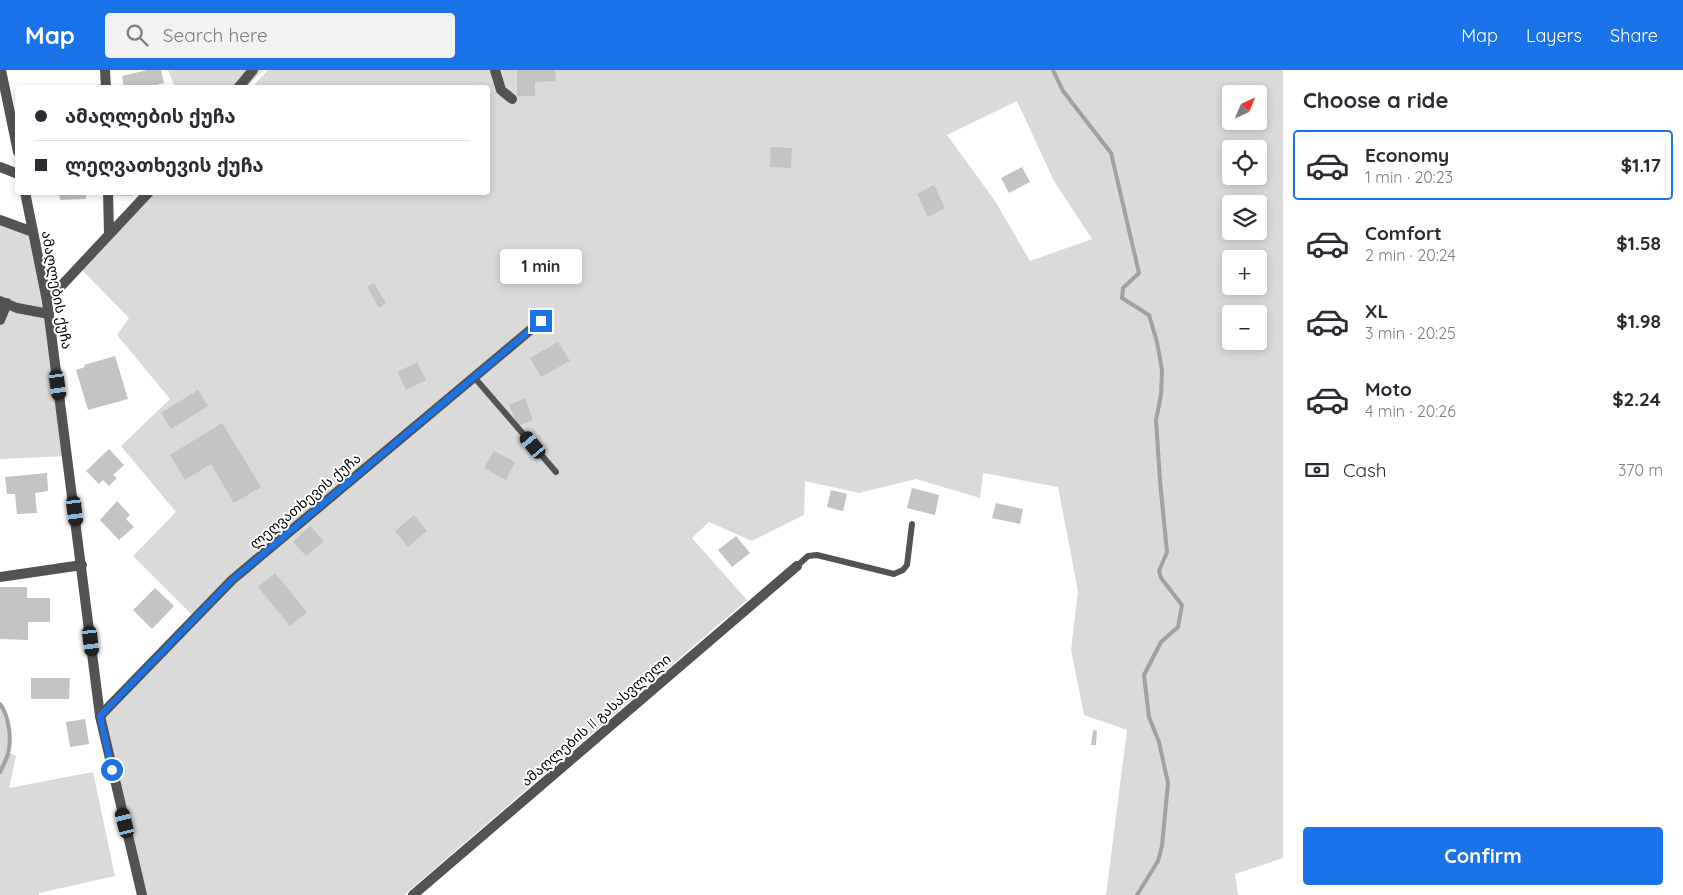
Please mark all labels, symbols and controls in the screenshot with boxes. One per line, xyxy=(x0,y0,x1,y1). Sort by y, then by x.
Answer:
search box xyxy=(105,13,455,58)
text: Map xyxy=(25,20,75,50)
icon: search xyxy=(123,21,151,49)
text: Search here xyxy=(163,23,268,47)
text: Map xyxy=(1461,24,1498,47)
text: Layers xyxy=(1526,24,1582,47)
text: Share xyxy=(1610,24,1658,47)
north arrow xyxy=(1222,85,1268,130)
map controls xyxy=(1222,85,1267,350)
text: Choose a ride xyxy=(1303,86,1448,114)
text: ამაღლების ქუჩა xyxy=(65,104,236,128)
button: locate xyxy=(1222,140,1267,185)
icon: car xyxy=(1305,143,1350,188)
text: Economy xyxy=(1365,143,1449,167)
text: ლეღვათხევის ქუჩა xyxy=(65,153,264,177)
text: $1.17 xyxy=(1621,153,1661,177)
text: 1 min · 20:23 xyxy=(1365,167,1453,187)
button: layers xyxy=(1222,195,1267,240)
icon: car xyxy=(1305,221,1350,266)
text: Comfort xyxy=(1365,221,1442,245)
street label: ამაღლების ქუჩა xyxy=(38,229,76,351)
text: $1.58 xyxy=(1616,231,1661,255)
text: 2 min · 20:24 xyxy=(1365,245,1456,265)
callout: 1 min xyxy=(500,248,582,284)
button: + xyxy=(1222,250,1267,295)
text: 1 min xyxy=(522,256,560,276)
icon: car xyxy=(1305,299,1350,344)
text: XL xyxy=(1365,299,1388,323)
button: − xyxy=(1222,305,1267,350)
text: $1.98 xyxy=(1616,309,1661,333)
route end xyxy=(530,310,552,332)
text: 3 min · 20:25 xyxy=(1365,323,1456,343)
car xyxy=(48,369,67,401)
icon: car xyxy=(1305,377,1350,422)
text: Moto xyxy=(1365,377,1412,401)
text: $2.24 xyxy=(1612,387,1661,411)
text: 4 min · 20:26 xyxy=(1365,401,1456,421)
car xyxy=(517,429,548,461)
street label: ლეღვათხევის ქუჩა xyxy=(246,449,364,553)
icon: cash xyxy=(1303,456,1331,484)
text: Cash xyxy=(1343,458,1387,482)
text: 370 m xyxy=(1618,460,1663,480)
car xyxy=(65,495,84,527)
car xyxy=(81,625,100,657)
street label: ამაღლების II გასასვლელი xyxy=(517,650,675,790)
route start xyxy=(101,759,123,781)
car xyxy=(114,807,135,839)
button: Confirm xyxy=(1303,827,1663,885)

